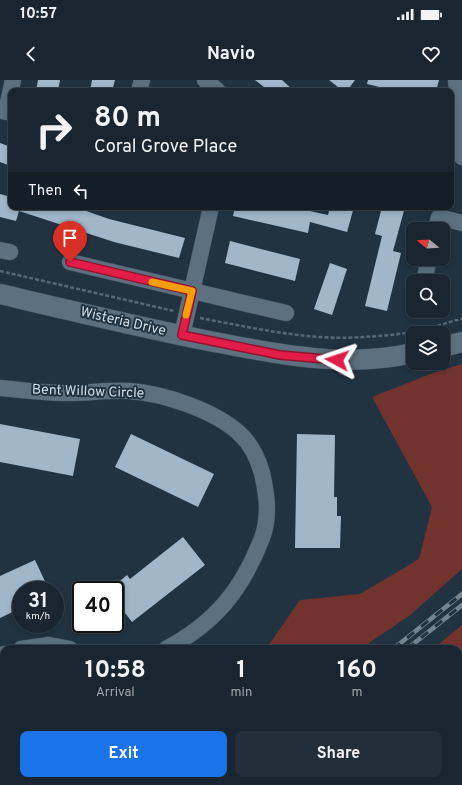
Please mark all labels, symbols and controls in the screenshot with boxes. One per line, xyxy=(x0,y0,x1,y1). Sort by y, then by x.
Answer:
text: 10:57 xyxy=(20,5,57,24)
icon: back xyxy=(20,43,42,65)
text: Navio xyxy=(207,43,255,66)
icon: heart xyxy=(420,43,442,65)
text: 80 m xyxy=(94,101,161,137)
icon: right xyxy=(28,104,80,156)
text: Coral Grove Place xyxy=(94,136,237,159)
icon: left xyxy=(70,180,92,202)
text: Then xyxy=(28,182,62,201)
pin xyxy=(53,221,87,262)
north arrow xyxy=(406,222,450,266)
map controls xyxy=(406,222,450,370)
icon: arrive xyxy=(59,227,81,249)
button: search xyxy=(406,274,450,318)
street label: Wisteria Drive xyxy=(79,304,167,340)
button: layers xyxy=(406,326,450,370)
position arrow xyxy=(316,339,358,381)
street label: Bent Willow Circle xyxy=(31,382,145,402)
speed limit sign: 40 xyxy=(72,581,124,633)
text: 31 xyxy=(28,589,48,615)
text: km/h xyxy=(26,610,50,623)
text: 10:58 xyxy=(85,656,146,686)
text: 1 xyxy=(237,656,246,686)
text: 160 xyxy=(337,656,377,686)
text: Arrival xyxy=(96,685,135,701)
text: min xyxy=(231,685,252,701)
text: m xyxy=(352,685,363,701)
button: Exit xyxy=(20,731,227,777)
button: Share xyxy=(235,731,442,777)

